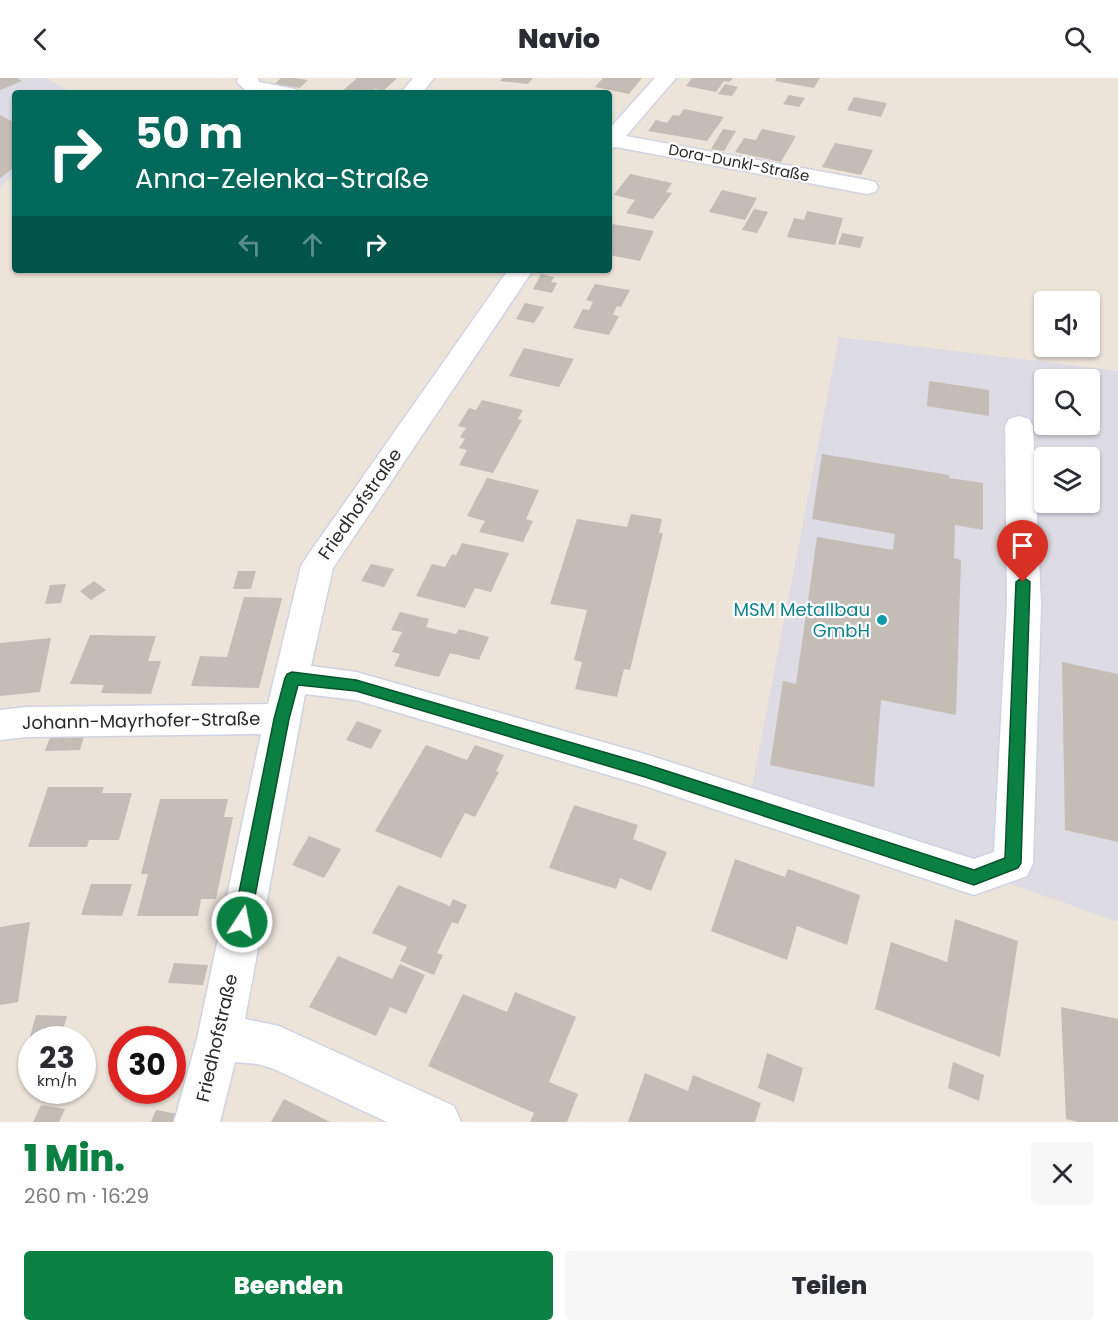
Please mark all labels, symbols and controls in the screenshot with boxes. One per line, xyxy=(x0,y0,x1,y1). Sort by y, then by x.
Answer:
text: Navio xyxy=(518,20,600,57)
icon: back xyxy=(24,23,57,56)
icon: search xyxy=(1061,23,1094,56)
text: 50 m xyxy=(135,104,243,163)
icon: right xyxy=(36,114,114,192)
street label: Dora-Dunkl-Straße xyxy=(667,139,811,186)
text: Anna-Zelenka-Straße xyxy=(135,160,429,197)
icon: left xyxy=(233,228,266,261)
icon: ahead xyxy=(296,228,329,261)
icon: right xyxy=(359,228,392,261)
map controls xyxy=(1034,291,1100,513)
button: sound xyxy=(1034,291,1100,357)
button: search xyxy=(1034,369,1100,435)
street label: Friedhofstraße xyxy=(312,443,407,564)
button: layers xyxy=(1034,447,1100,513)
pin xyxy=(997,520,1048,582)
icon: arrive xyxy=(1006,529,1039,562)
place label: MSM Metallbau GmbH xyxy=(734,597,870,643)
marker: MSM Metallbau GmbH xyxy=(875,613,889,627)
street label: Johann-Mayrhofer-Straße xyxy=(22,706,260,735)
position arrow xyxy=(210,890,274,954)
street label: Friedhofstraße xyxy=(190,971,243,1104)
speed limit sign: 30 xyxy=(108,1026,186,1104)
text: 23 xyxy=(39,1036,75,1079)
text: km/h xyxy=(37,1070,77,1091)
text: 1 Min. xyxy=(24,1133,125,1184)
button: close xyxy=(1031,1142,1094,1205)
text: 260 m · 16:29 xyxy=(24,1182,149,1210)
button: Beenden xyxy=(24,1251,553,1320)
button: Teilen xyxy=(565,1251,1094,1320)

